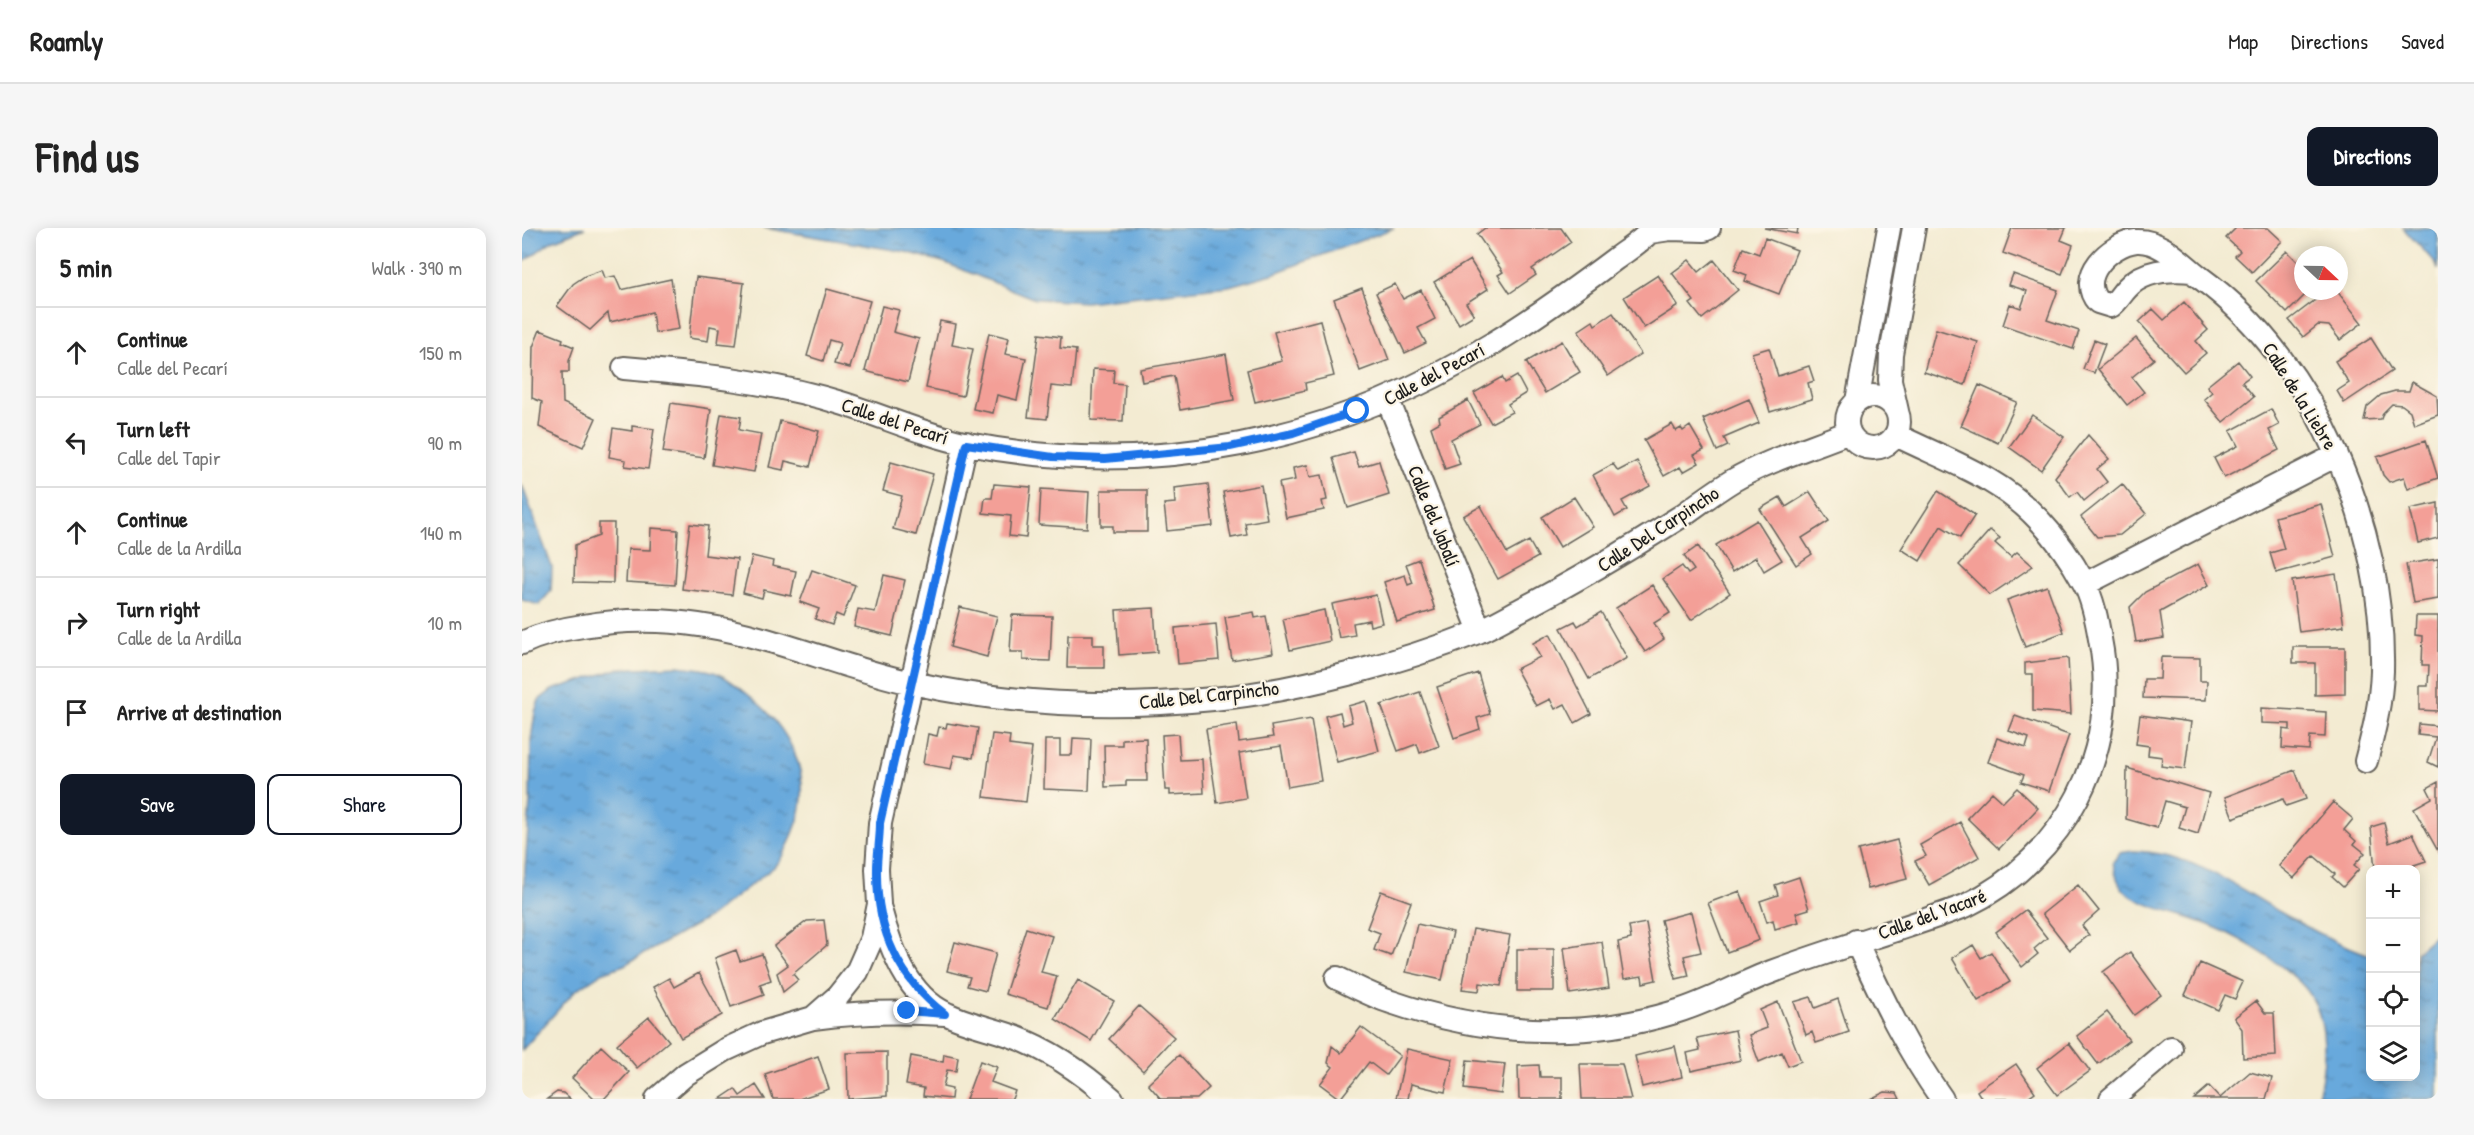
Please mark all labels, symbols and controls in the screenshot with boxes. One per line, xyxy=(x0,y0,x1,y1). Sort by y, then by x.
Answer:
text: Roamly xyxy=(30,22,103,60)
text: Map xyxy=(2228,27,2258,56)
text: Directions xyxy=(2291,27,2368,56)
text: Saved xyxy=(2401,27,2444,56)
button: Directions xyxy=(2307,127,2438,186)
text: Find us xyxy=(36,128,139,185)
north arrow xyxy=(2294,246,2348,300)
text: 5 min xyxy=(60,250,112,285)
text: Walk · 390 m xyxy=(372,254,462,281)
text: Continue xyxy=(117,324,188,354)
icon: ahead xyxy=(60,336,93,369)
street label: Calle del Pecarí xyxy=(1378,336,1489,412)
street label: Calle de la Liebre xyxy=(2257,337,2344,455)
text: 150 m xyxy=(419,339,462,366)
text: Calle del Pecarí xyxy=(117,354,228,381)
street label: Calle del Pecarí xyxy=(838,391,952,451)
route start xyxy=(1343,397,1369,423)
text: Turn left xyxy=(117,414,190,444)
icon: left xyxy=(60,426,93,459)
text: 90 m xyxy=(428,429,462,456)
text: Calle del Tapir xyxy=(117,444,221,471)
street label: Calle del Jabalí xyxy=(1402,461,1467,570)
street label: Calle Del Carpincho xyxy=(1592,479,1724,578)
text: Continue xyxy=(117,504,188,534)
icon: ahead xyxy=(60,516,93,549)
text: 140 m xyxy=(420,519,462,546)
text: Calle de la Ardilla xyxy=(117,534,241,561)
text: Turn right xyxy=(117,594,200,624)
icon: right xyxy=(60,606,93,639)
text: 10 m xyxy=(428,609,462,636)
text: Calle de la Ardilla xyxy=(117,624,241,651)
street label: Calle Del Carpincho xyxy=(1138,674,1280,715)
icon: arrive xyxy=(60,696,93,729)
text: Arrive at destination xyxy=(117,697,282,727)
button: Save xyxy=(60,774,255,835)
button: Share xyxy=(267,774,462,835)
map controls xyxy=(2366,865,2420,1081)
button: + xyxy=(2366,865,2420,919)
street label: Calle del Yacaré xyxy=(1874,881,1990,946)
button: − xyxy=(2366,919,2420,973)
button: locate xyxy=(2366,973,2420,1027)
route end xyxy=(893,997,919,1023)
button: layers xyxy=(2366,1027,2420,1081)

